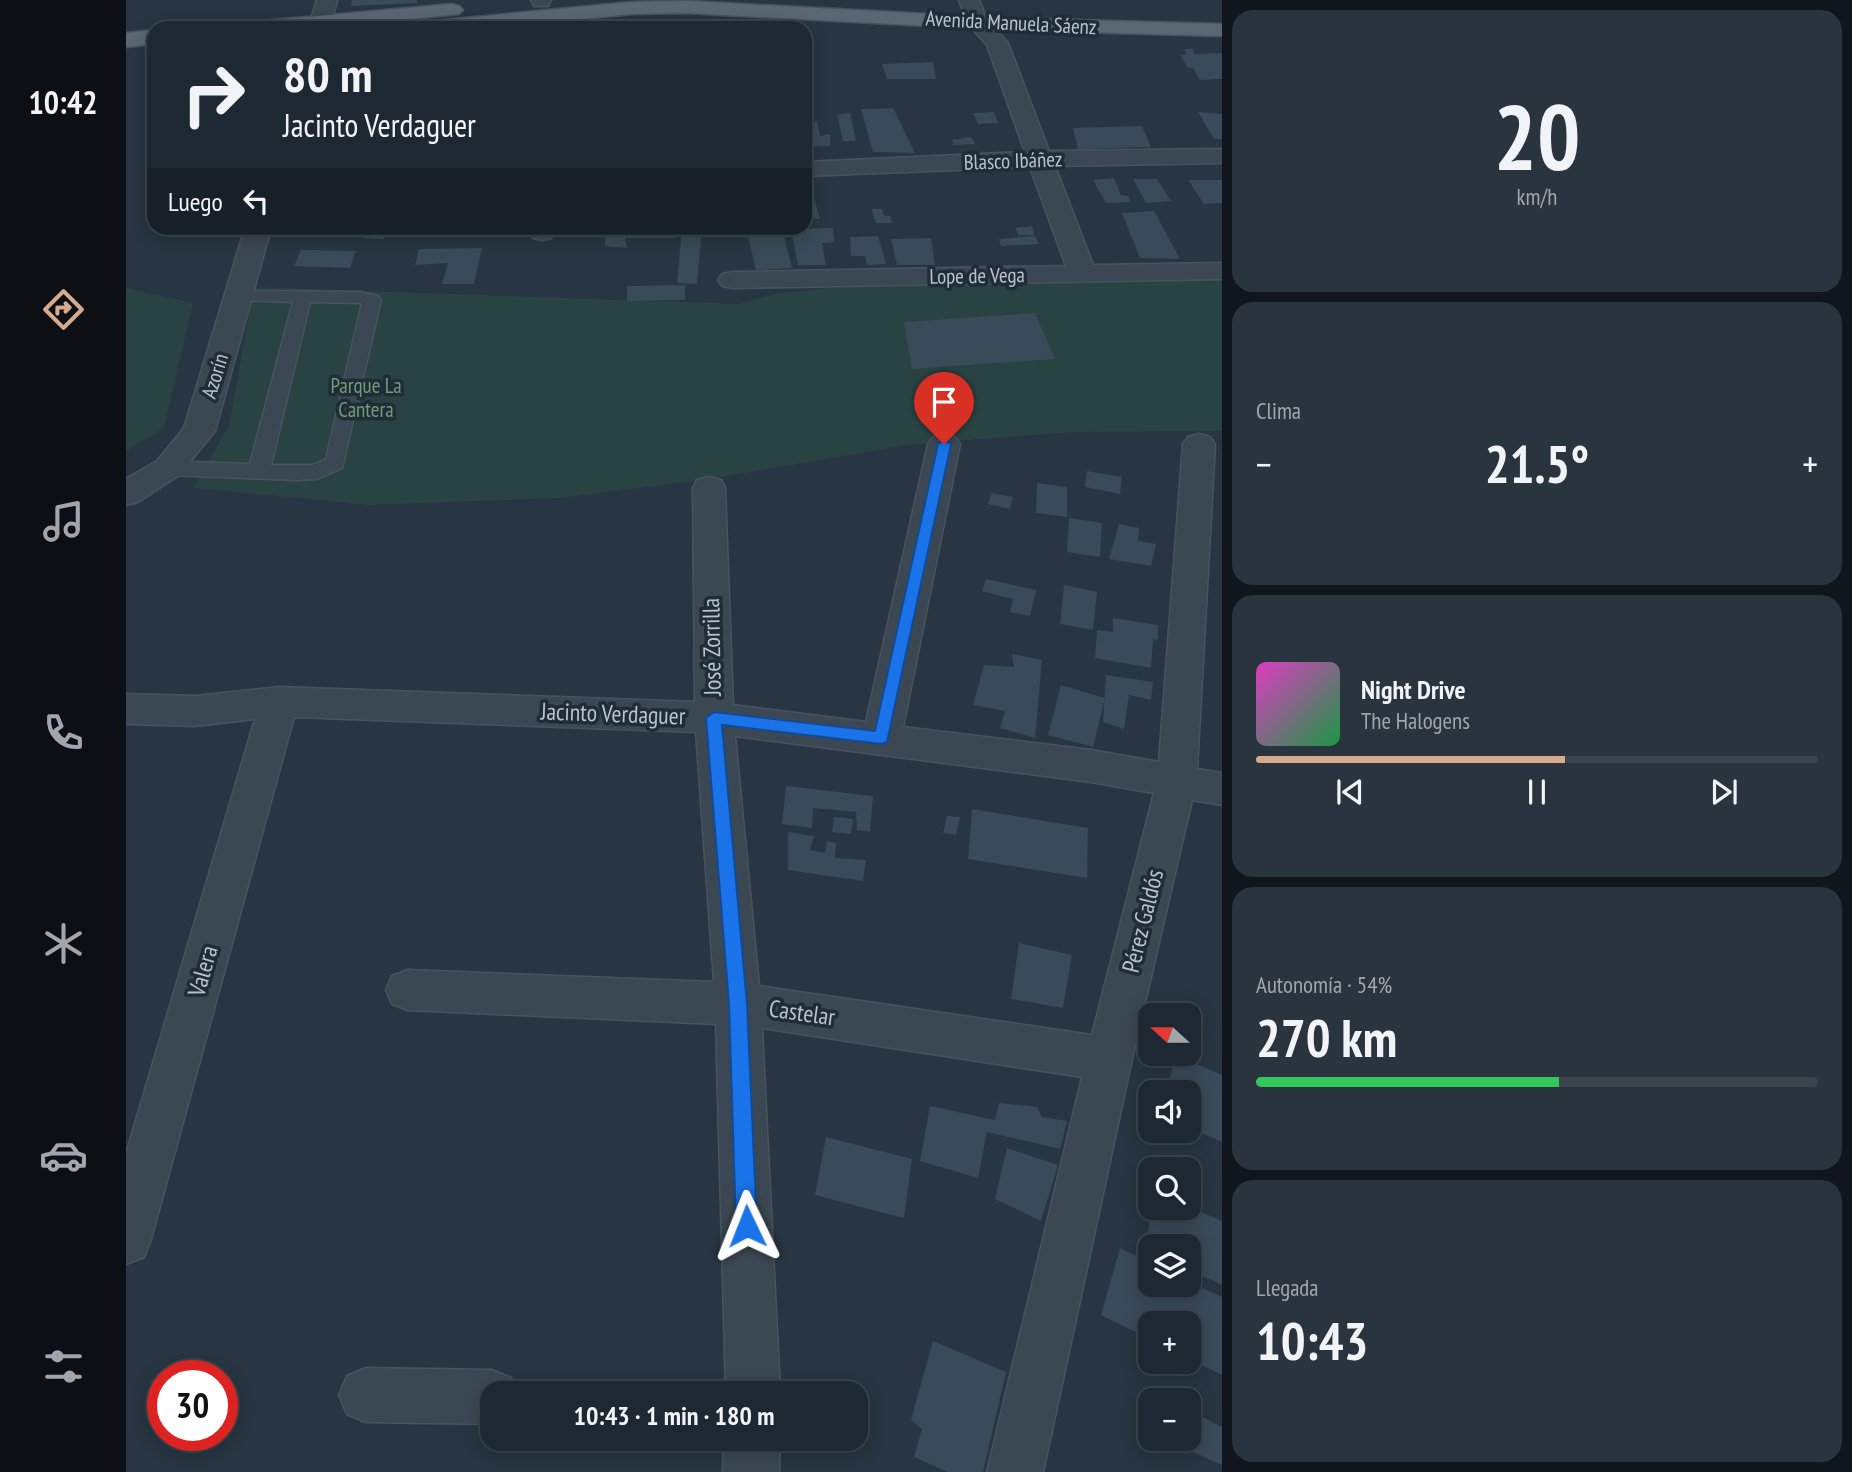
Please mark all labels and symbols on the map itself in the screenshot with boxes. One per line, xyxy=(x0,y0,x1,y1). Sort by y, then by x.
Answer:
street label: Avenida Manuela Sáenz xyxy=(925,5,1097,40)
street label: Blasco Ibáñez xyxy=(963,145,1063,176)
street label: Lope de Vega xyxy=(929,261,1025,290)
street label: Azorín xyxy=(195,350,234,402)
park label: Parque La Cantera xyxy=(330,372,402,423)
pin xyxy=(914,372,974,444)
street label: José Zorrilla xyxy=(695,598,728,697)
street label: Jacinto Verdaguer xyxy=(539,695,686,732)
street label: Pérez Galdós xyxy=(1115,866,1170,976)
street label: Valera xyxy=(180,942,225,1001)
street label: Castelar xyxy=(767,993,838,1033)
north arrow xyxy=(1138,1003,1200,1066)
position arrow xyxy=(710,1189,784,1263)
speed limit sign: 30 xyxy=(147,1360,238,1451)

